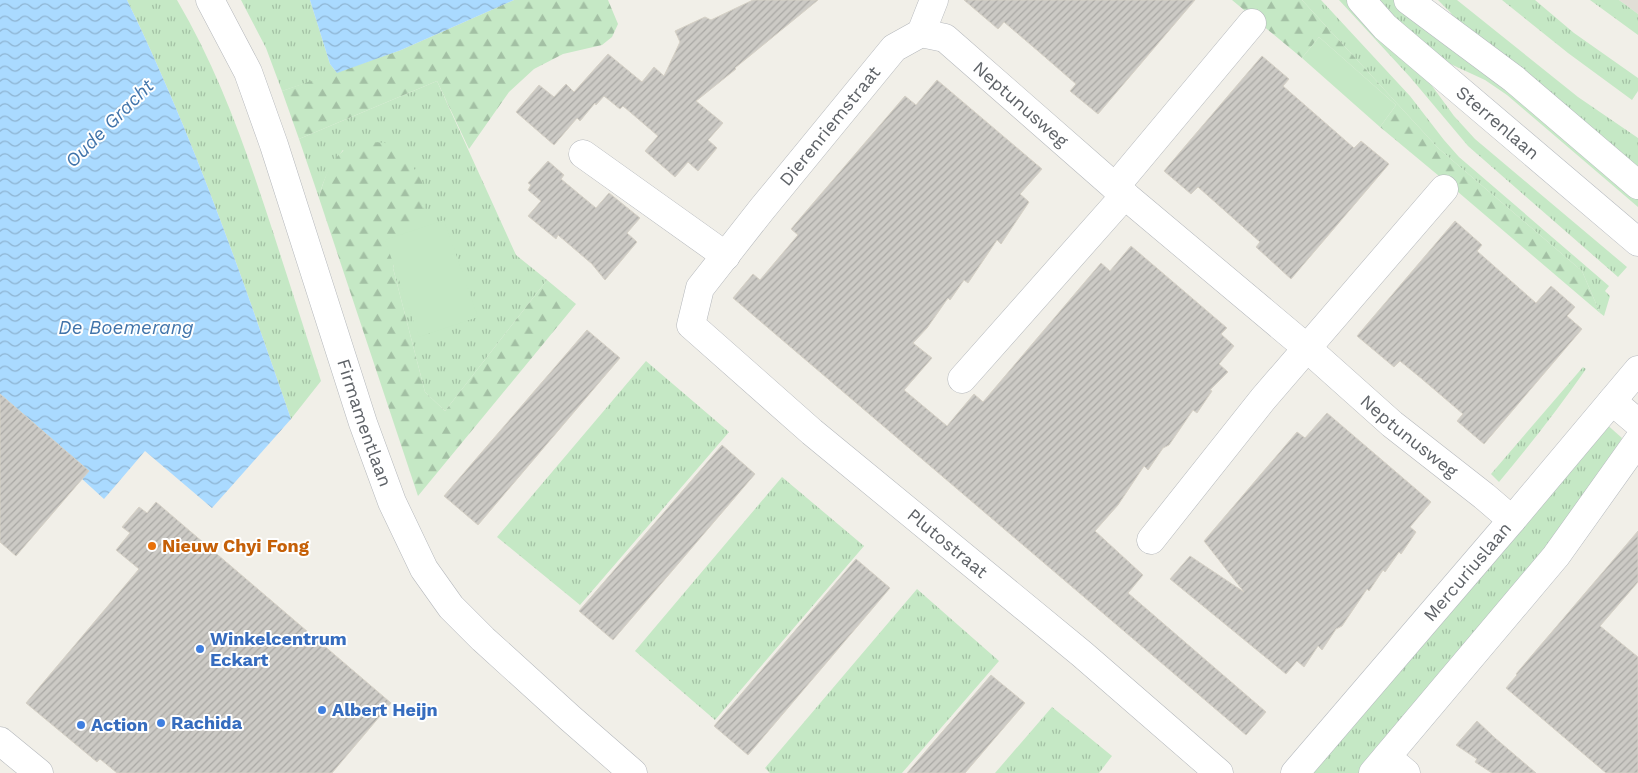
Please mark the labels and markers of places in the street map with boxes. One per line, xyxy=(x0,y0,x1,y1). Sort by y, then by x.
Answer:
place label: Nieuw Chyi Fong xyxy=(162,535,310,556)
marker: Nieuw Chyi Fong xyxy=(146,540,158,552)
place label: Winkelcentrum Eckart xyxy=(210,628,347,670)
marker: Winkelcentrum Eckart xyxy=(194,643,206,655)
place label: Albert Heijn xyxy=(332,699,438,720)
marker: Albert Heijn xyxy=(316,704,328,716)
place label: Rachida xyxy=(171,712,243,733)
place label: Action xyxy=(91,714,148,735)
marker: Rachida xyxy=(155,717,167,729)
marker: Action xyxy=(75,719,87,731)

